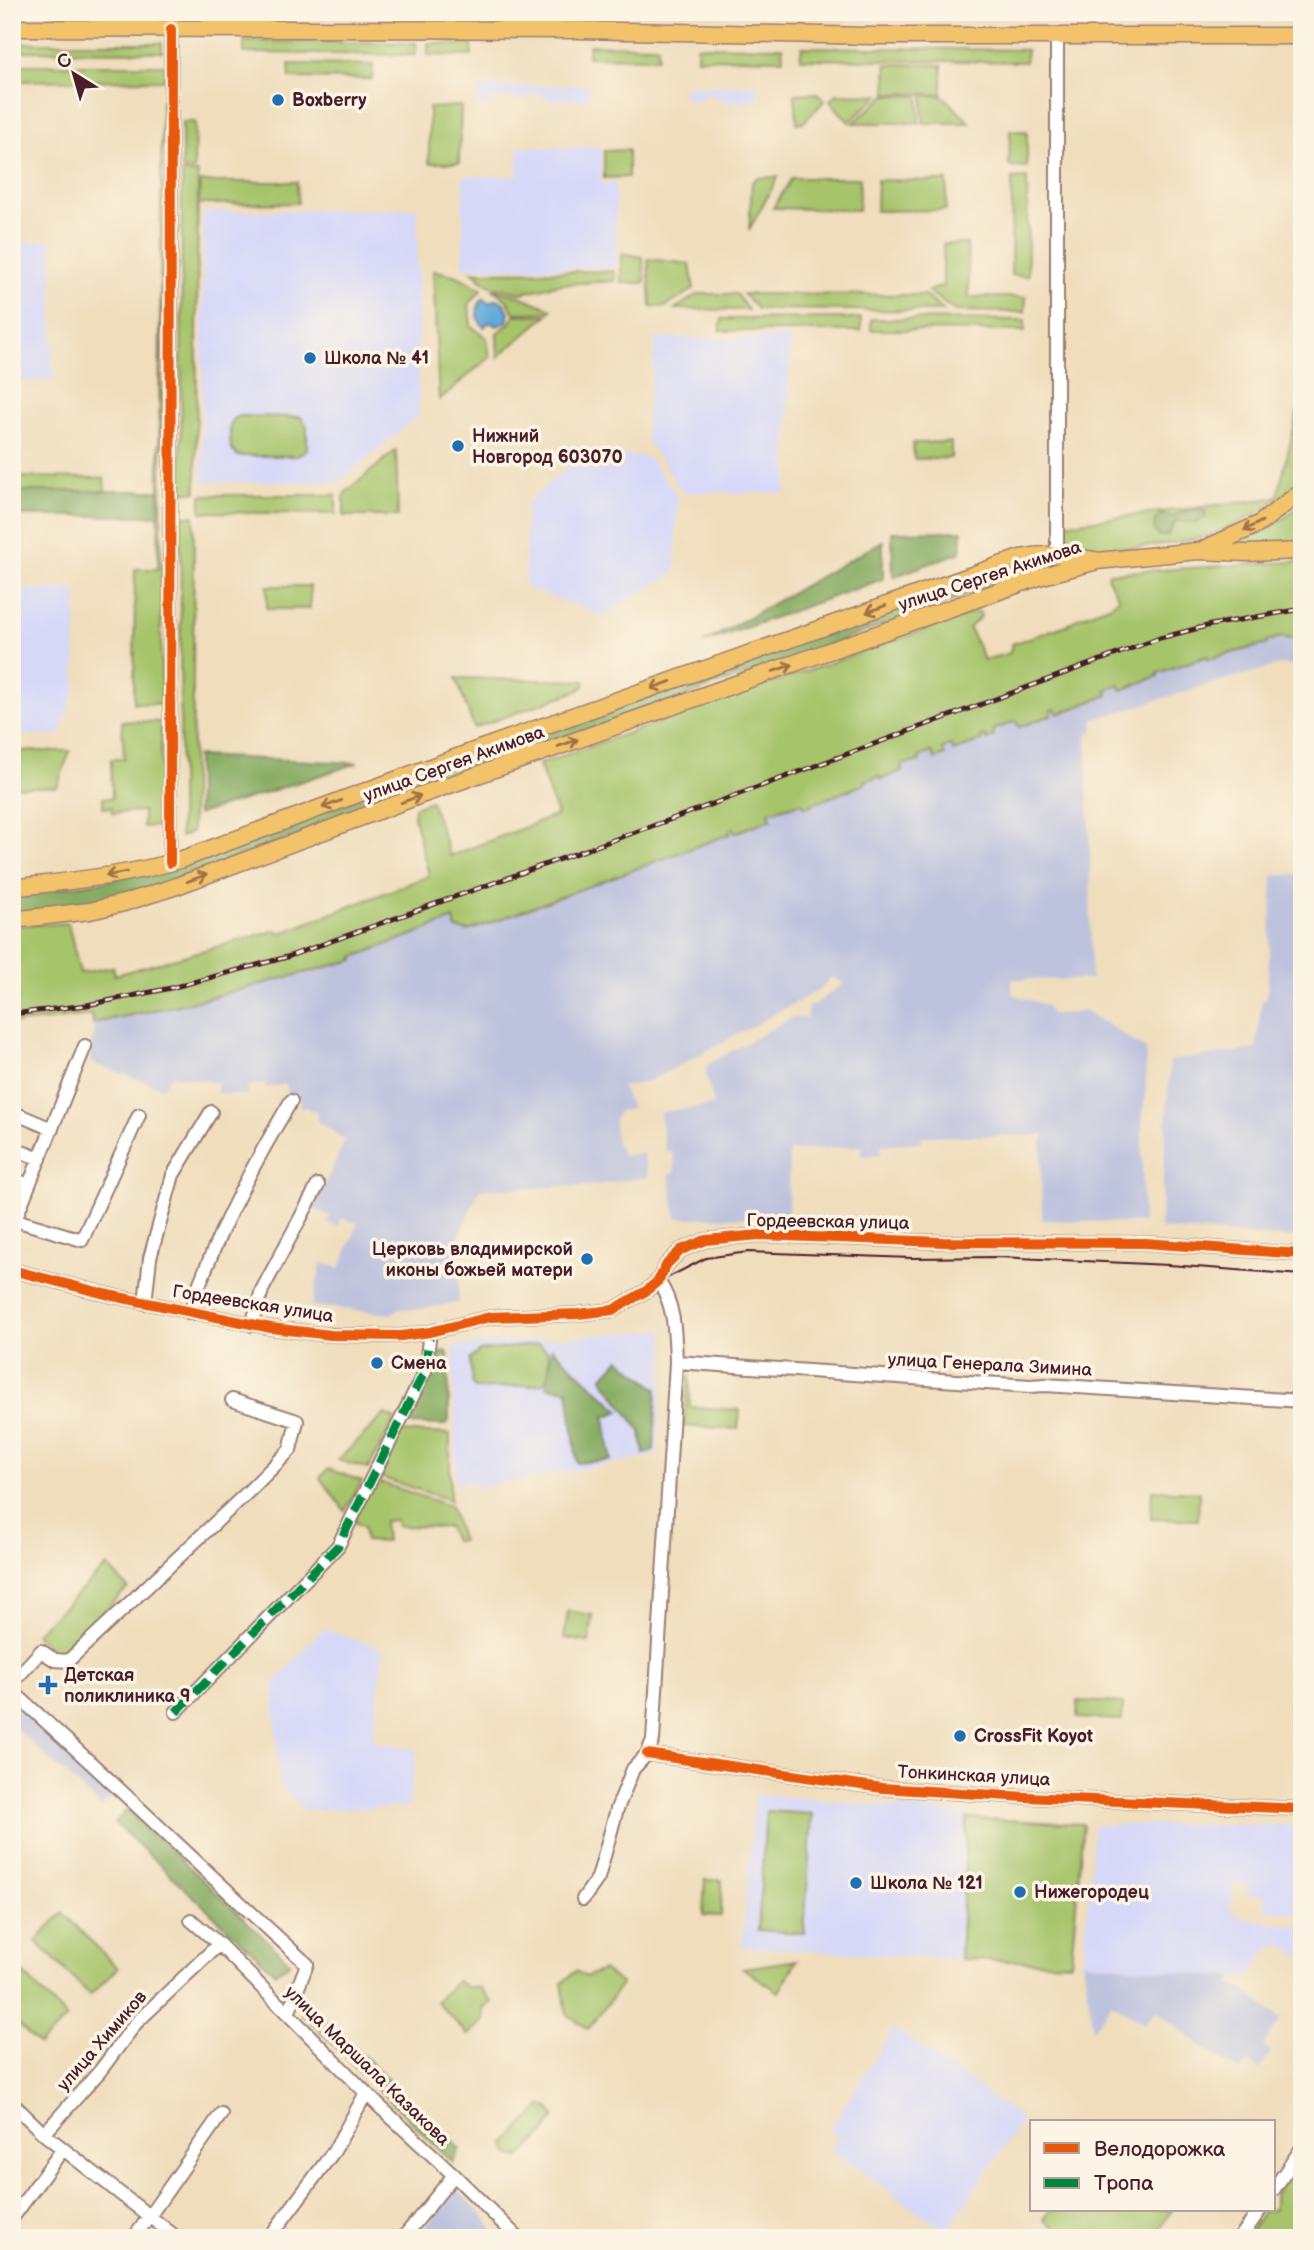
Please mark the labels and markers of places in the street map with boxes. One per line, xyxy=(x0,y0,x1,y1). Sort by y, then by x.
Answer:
place label: Boxberry xyxy=(292,90,367,111)
marker: Boxberry xyxy=(270,92,286,108)
place label: Школа № 41 xyxy=(324,348,429,369)
marker: Школа № 41 xyxy=(302,350,318,366)
place label: Нижний Новгород 603070 xyxy=(472,426,623,468)
marker: Нижний Новгород 603070 xyxy=(450,438,466,454)
place label: Церковь владимирской иконы божьей матери xyxy=(372,1239,573,1281)
marker: Церковь владимирской иконы божьей матери xyxy=(579,1251,595,1267)
place label: Смена xyxy=(391,1353,447,1374)
marker: Смена xyxy=(369,1355,385,1371)
place label: Детская поликлиника 9 xyxy=(64,1665,190,1707)
marker: Детская поликлиника 9 xyxy=(38,1675,58,1695)
place label: CrossFit Koyot xyxy=(974,1726,1093,1747)
marker: CrossFit Koyot xyxy=(952,1728,968,1744)
place label: Школа № 121 xyxy=(870,1873,983,1894)
marker: Школа № 121 xyxy=(848,1875,864,1891)
place label: Нижегородец xyxy=(1034,1882,1149,1903)
marker: Нижегородец xyxy=(1012,1884,1028,1900)

